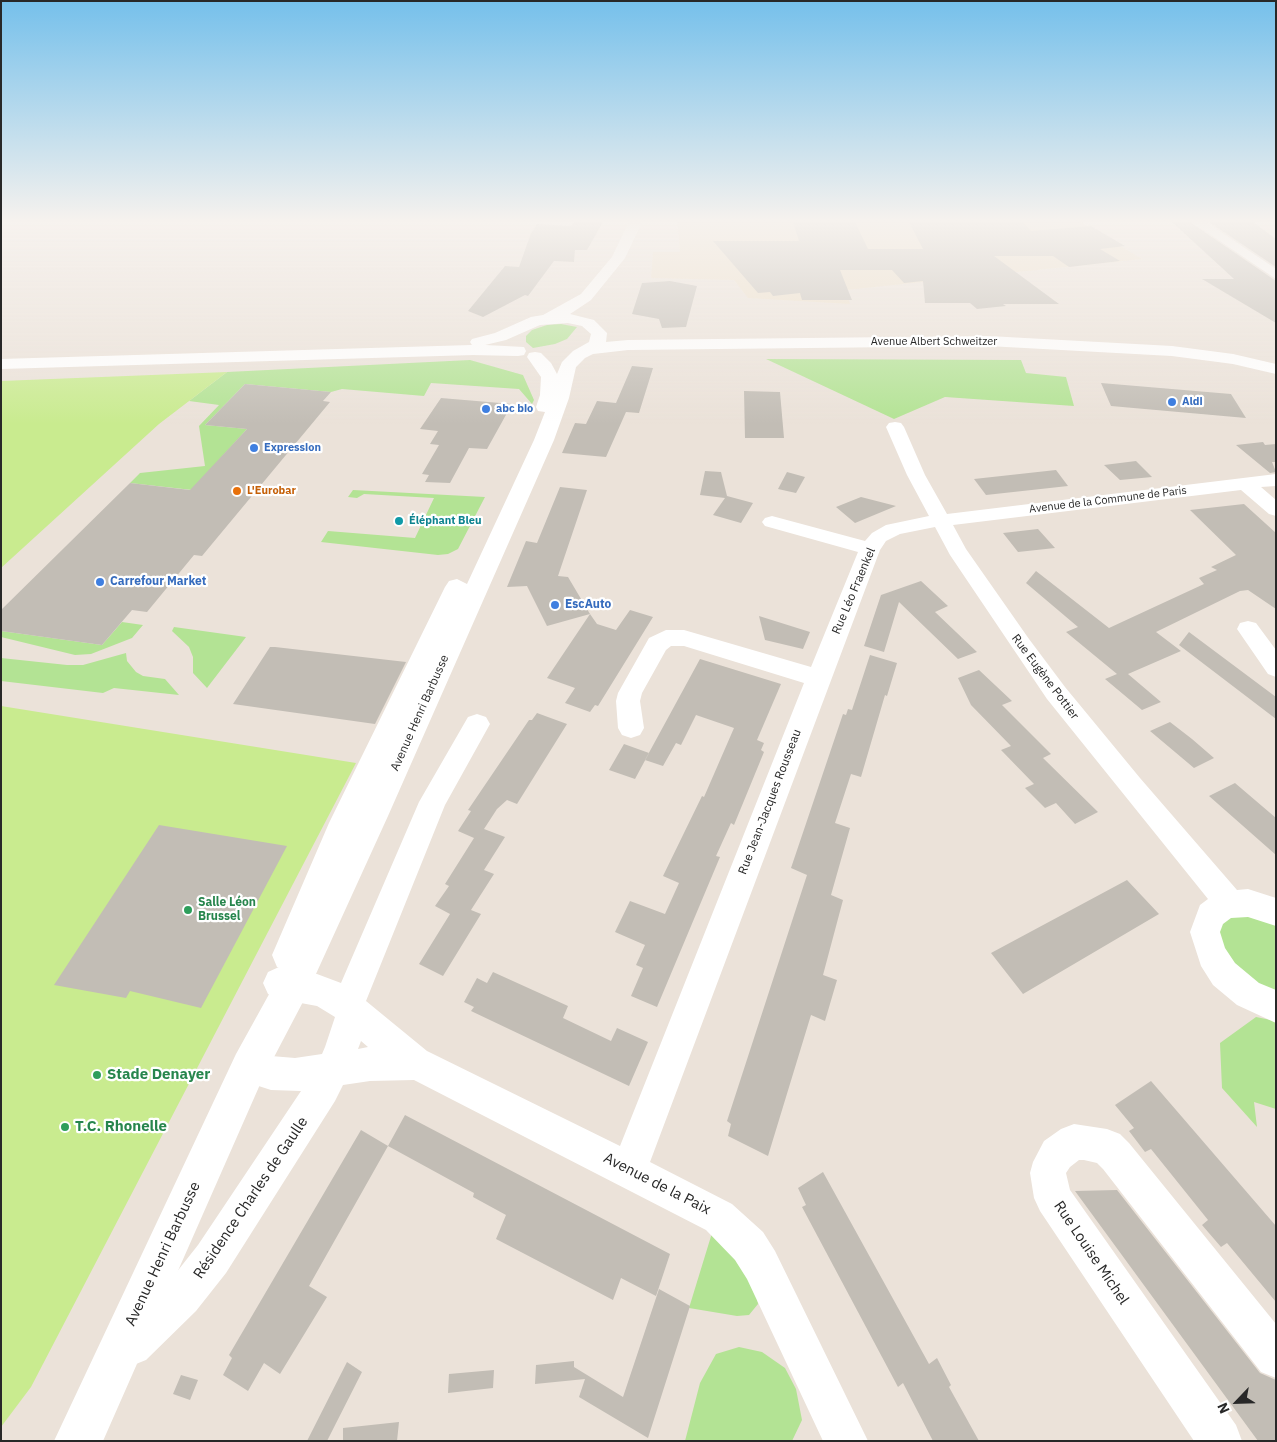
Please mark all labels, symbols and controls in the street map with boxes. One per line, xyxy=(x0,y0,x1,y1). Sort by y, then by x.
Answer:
street label: Avenue Albert Schweitzer xyxy=(871,335,997,349)
place label: Aldi xyxy=(1182,395,1203,409)
marker: Aldi xyxy=(1166,396,1178,408)
place label: abc bio xyxy=(496,402,533,416)
marker: abc bio xyxy=(480,403,492,415)
place label: Expression xyxy=(264,441,321,455)
marker: Expression xyxy=(248,442,260,454)
place label: L'Eurobar xyxy=(247,484,296,498)
street label: Avenue de la Commune de Paris xyxy=(1028,484,1188,516)
marker: L'Eurobar xyxy=(231,485,243,497)
place label: Éléphant Bleu xyxy=(409,514,481,528)
marker: Éléphant Bleu xyxy=(393,515,405,527)
street label: Rue Léo Fraenkel xyxy=(829,546,879,636)
place label: Carrefour Market xyxy=(110,575,206,589)
marker: Carrefour Market xyxy=(94,576,106,588)
place label: EscAuto xyxy=(565,598,611,612)
marker: EscAuto xyxy=(549,599,561,611)
street label: Rue Eugène Pottier xyxy=(1008,632,1082,722)
street label: Avenue Henri Barbusse xyxy=(388,653,452,773)
street label: Rue Jean-Jacques Rousseau xyxy=(736,727,804,877)
place label: Salle Léon Brussel xyxy=(198,896,256,924)
marker: Salle Léon Brussel xyxy=(182,904,194,916)
place label: Stade Denayer xyxy=(107,1066,210,1084)
marker: Stade Denayer xyxy=(91,1069,103,1081)
street label: Résidence Charles de Gaulle xyxy=(190,1114,312,1282)
place label: T.C. Rhonelle xyxy=(75,1118,167,1136)
marker: T.C. Rhonelle xyxy=(59,1121,71,1133)
street label: Avenue de la Paix xyxy=(600,1149,714,1219)
street label: Avenue Henri Barbusse xyxy=(122,1179,204,1329)
street label: Rue Louise Michel xyxy=(1050,1198,1132,1308)
north arrow xyxy=(1212,1377,1262,1427)
text: N xyxy=(1213,1400,1234,1416)

